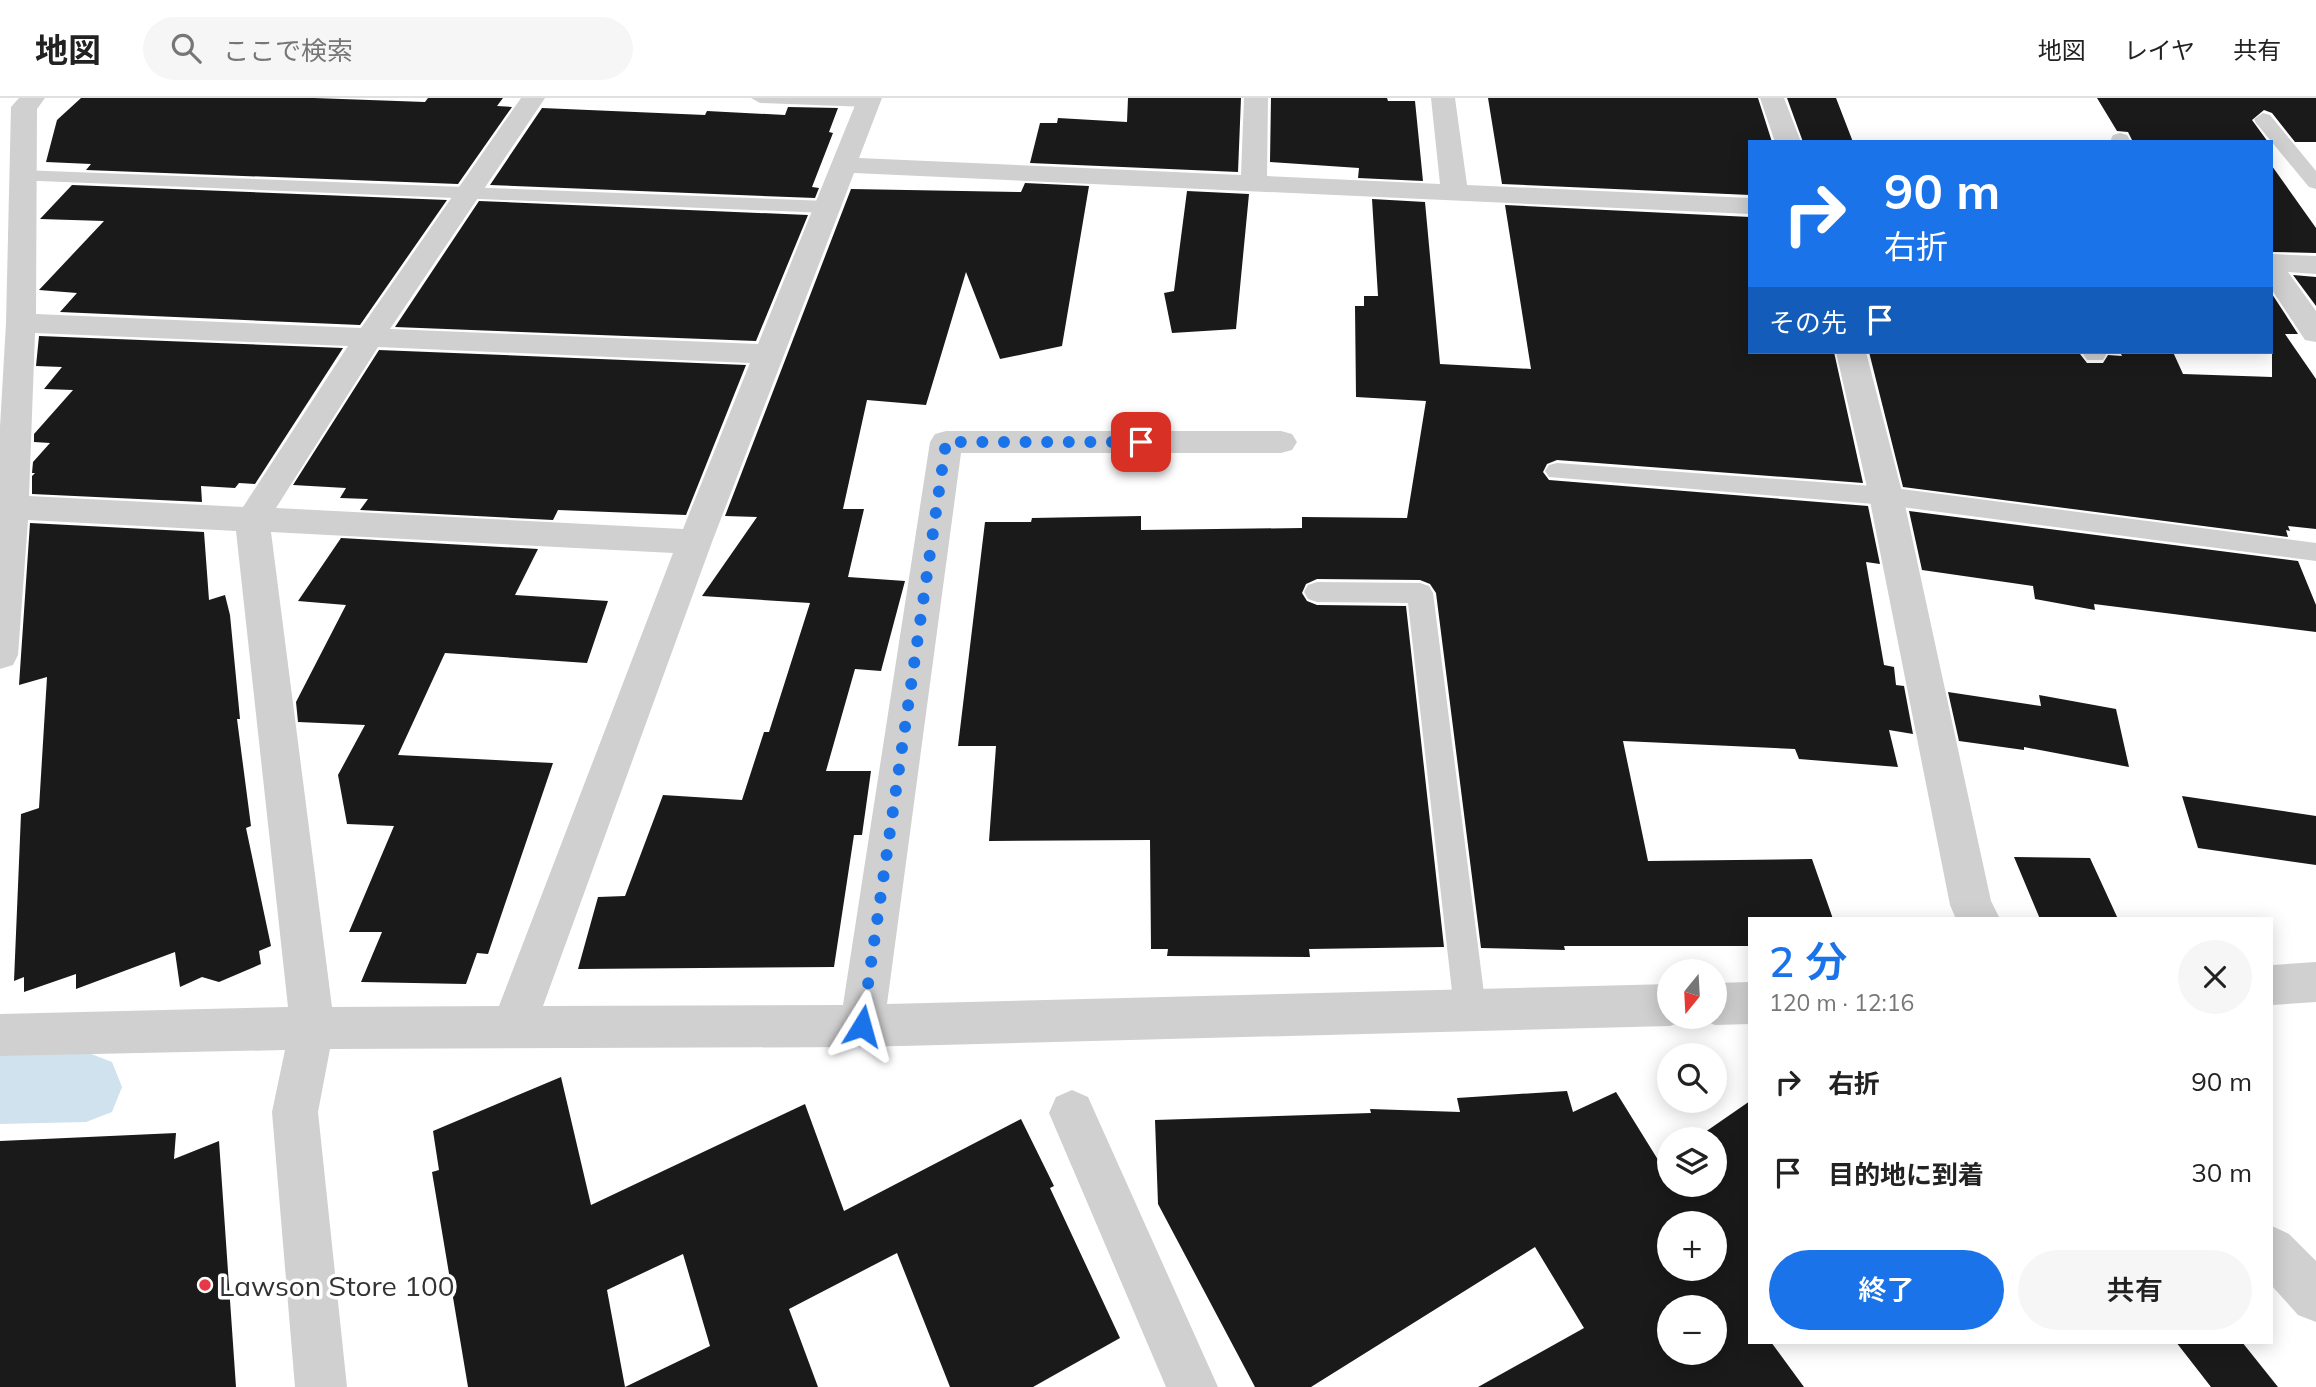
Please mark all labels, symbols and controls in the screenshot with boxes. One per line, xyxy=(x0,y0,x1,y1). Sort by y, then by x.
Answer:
search box xyxy=(143,17,633,80)
text: 地図 xyxy=(35,29,101,70)
icon: search xyxy=(167,29,205,67)
text: ここで検索 xyxy=(223,34,353,67)
text: 地図 xyxy=(2038,35,2086,65)
text: レイヤ xyxy=(2124,35,2195,65)
text: 共有 xyxy=(2233,35,2281,65)
text: 90 m xyxy=(1884,160,2000,221)
icon: right xyxy=(1769,168,1860,259)
text: 右折 xyxy=(1884,226,1948,266)
icon: arrive xyxy=(1861,301,1899,339)
text: その先 xyxy=(1769,306,1847,339)
pin xyxy=(1111,412,1171,472)
icon: arrive xyxy=(1122,423,1160,461)
text: 2 分 xyxy=(1769,935,1847,988)
button: close xyxy=(2178,940,2252,1014)
north arrow xyxy=(1657,959,1727,1029)
map controls xyxy=(1657,959,1727,1365)
text: 120 m · 12:16 xyxy=(1769,988,1914,1017)
position arrow xyxy=(825,989,899,1063)
button: search xyxy=(1657,1043,1727,1113)
icon: right xyxy=(1769,1063,1807,1101)
text: 90 m xyxy=(2191,1065,2252,1098)
text: 右折 xyxy=(1828,1067,1880,1100)
button: layers xyxy=(1657,1127,1727,1197)
icon: arrive xyxy=(1769,1154,1807,1192)
text: 30 m xyxy=(2191,1156,2252,1189)
text: 目的地に到着 xyxy=(1828,1158,1984,1191)
button: + xyxy=(1657,1211,1727,1281)
button: 終了 xyxy=(1769,1250,2004,1330)
button: 共有 xyxy=(2018,1250,2252,1330)
place label: Lawson Store 100 xyxy=(219,1268,455,1303)
marker: Lawson Store 100 xyxy=(197,1277,213,1293)
button: − xyxy=(1657,1295,1727,1365)

